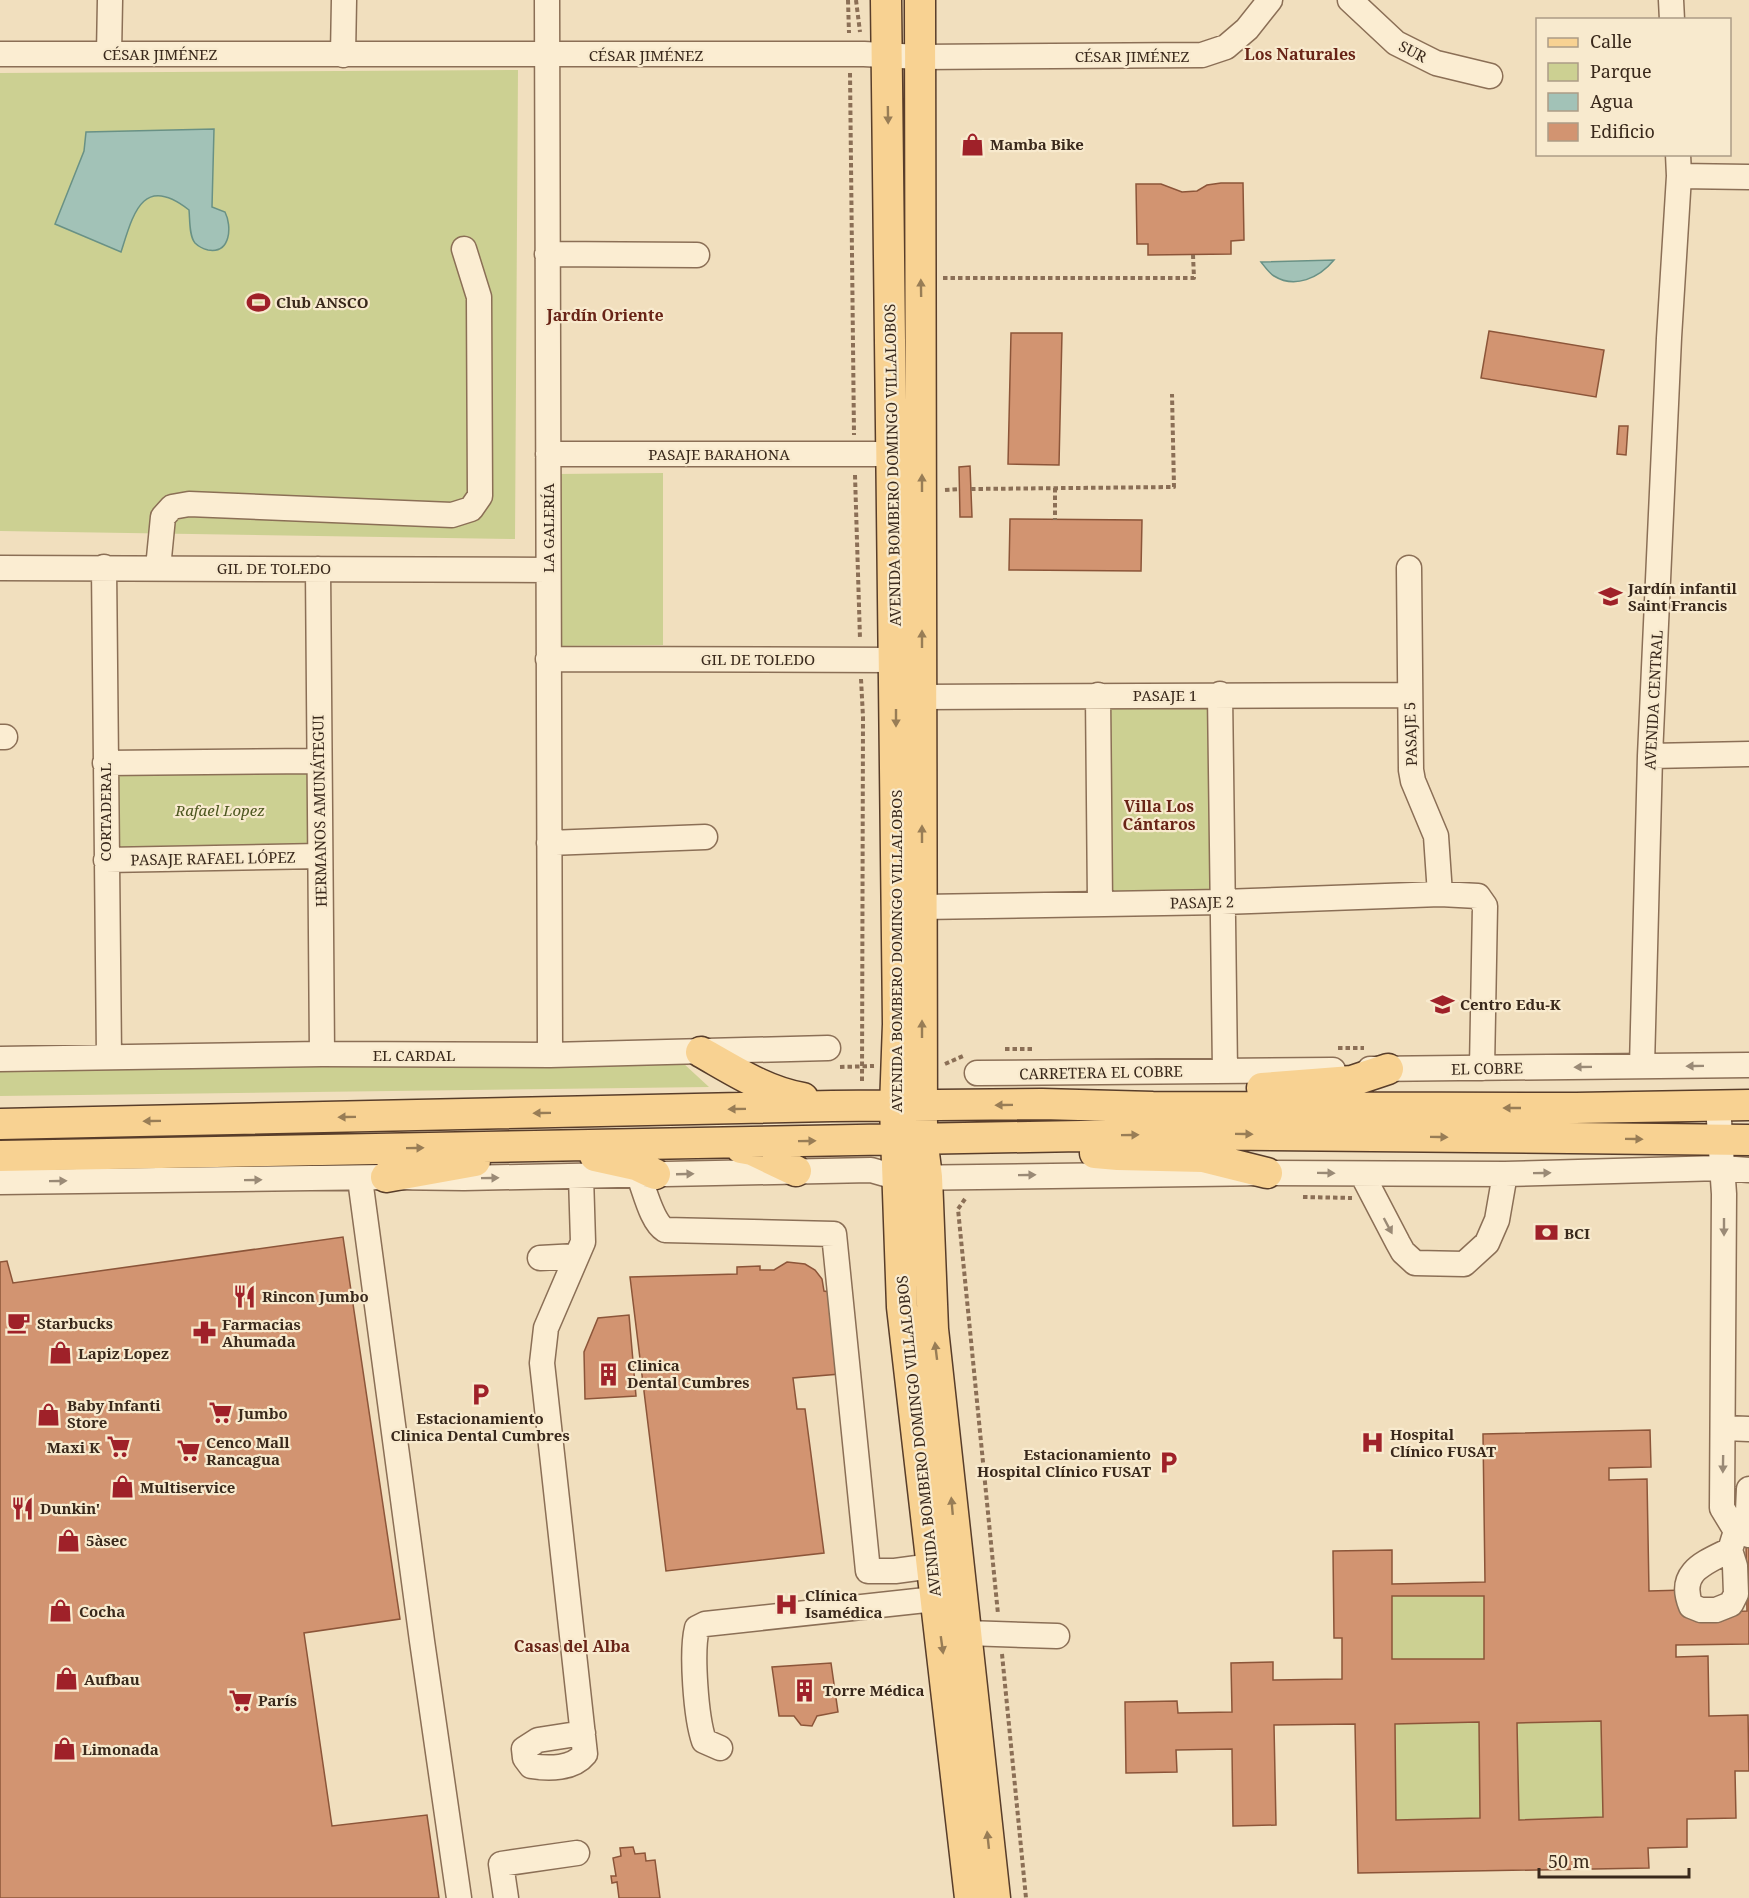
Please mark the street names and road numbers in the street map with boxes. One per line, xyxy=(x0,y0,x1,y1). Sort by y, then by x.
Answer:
street label: SUR xyxy=(1396,36,1430,67)
street label: CÉSAR JIMÉNEZ xyxy=(103,44,217,64)
street label: CÉSAR JIMÉNEZ xyxy=(589,45,703,65)
street label: CÉSAR JIMÉNEZ xyxy=(1075,46,1189,66)
street label: AVENIDA BOMBERO DOMINGO VILLALOBOS xyxy=(879,303,905,627)
street label: PASAJE BARAHONA xyxy=(648,444,790,464)
street label: LA GALERÍA xyxy=(538,483,558,573)
street label: GIL DE TOLEDO xyxy=(217,558,331,578)
street label: AVENIDA CENTRAL xyxy=(1639,630,1667,770)
street label: GIL DE TOLEDO xyxy=(701,649,815,669)
street label: PASAJE 1 xyxy=(1133,685,1197,705)
street label: PASAJE 5 xyxy=(1399,702,1421,766)
street label: HERMANOS AMUNÁTEGUI xyxy=(307,715,331,907)
street label: CORTADERAL xyxy=(95,763,115,861)
street label: AVENIDA BOMBERO DOMINGO VILLALOBOS xyxy=(886,790,906,1112)
street label: PASAJE RAFAEL LÓPEZ xyxy=(130,847,296,869)
street label: PASAJE 2 xyxy=(1170,891,1234,913)
street label: EL CARDAL xyxy=(373,1045,455,1065)
street label: EL COBRE xyxy=(1451,1057,1523,1079)
street label: CARRETERA EL COBRE xyxy=(1019,1061,1183,1083)
street label: AVENIDA BOMBERO DOMINGO VILLALOBOS xyxy=(891,1274,945,1598)

